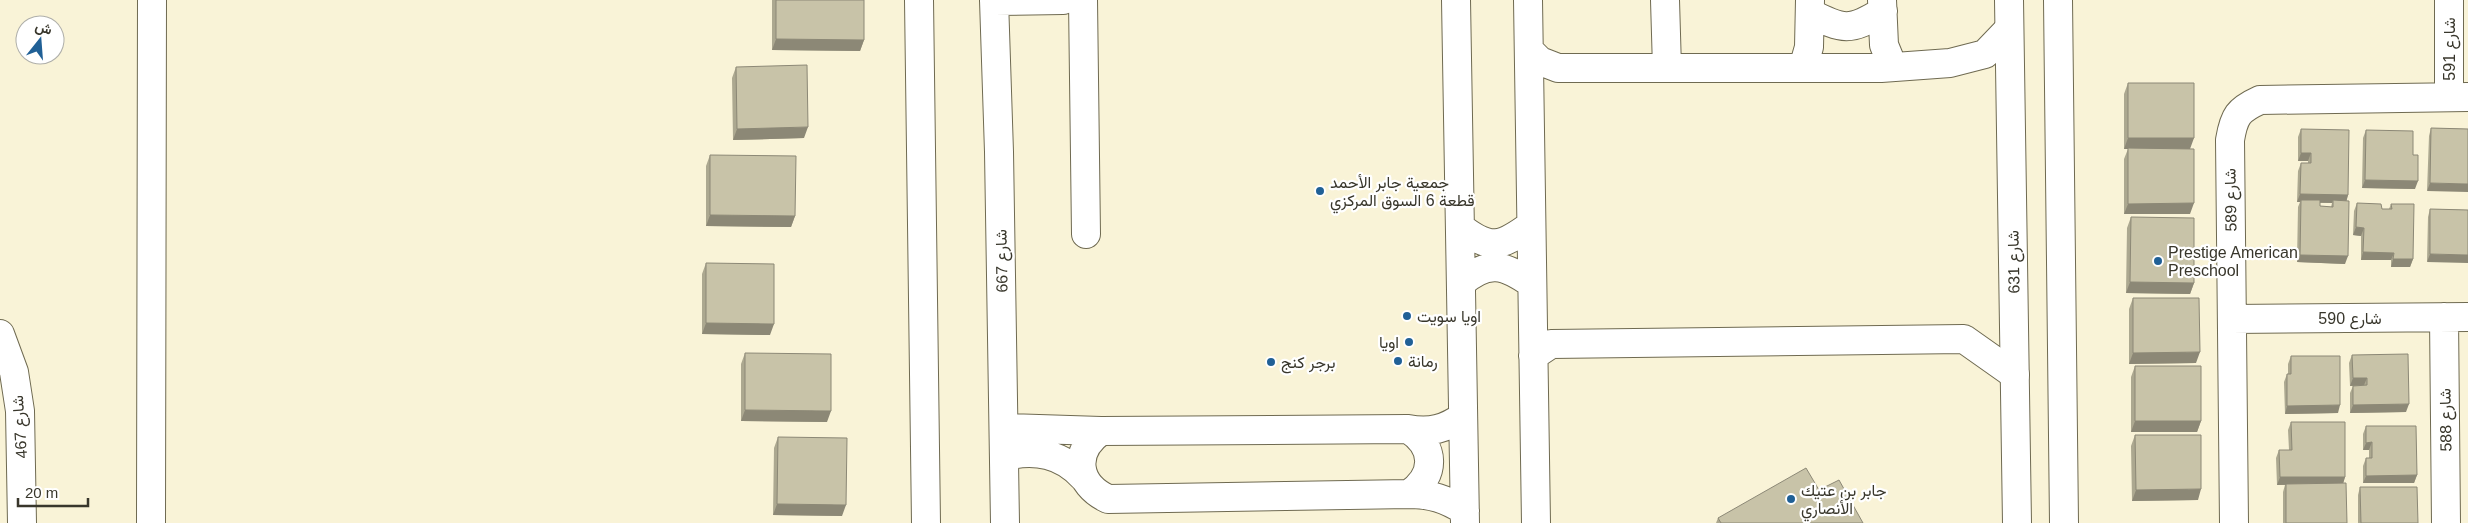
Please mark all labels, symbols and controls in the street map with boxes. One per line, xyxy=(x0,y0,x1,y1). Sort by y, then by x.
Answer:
north arrow xyxy=(15,15,65,65)
text: ش xyxy=(33,17,54,39)
street label: شارع 591 xyxy=(2441,17,2461,81)
street label: شارع 589 xyxy=(2221,168,2243,232)
place label: جمعية جابر الأحمد قطعة 6 السوق المركزي xyxy=(1330,174,1475,214)
marker: جمعية جابر الأحمد قطعة 6 السوق المركزي xyxy=(1314,185,1326,197)
street label: شارع 667 xyxy=(992,229,1014,293)
street label: شارع 631 xyxy=(2004,230,2026,294)
place label: Prestige American Preschool xyxy=(2168,244,2298,279)
marker: Prestige American Preschool xyxy=(2152,255,2164,267)
place label: اويا سويت xyxy=(1417,308,1481,327)
marker: اويا سويت xyxy=(1401,310,1413,322)
street label: شارع 590 xyxy=(2318,310,2382,330)
place label: اويا xyxy=(1379,334,1399,353)
marker: اويا xyxy=(1403,336,1415,348)
place label: رمانة xyxy=(1408,353,1438,372)
place label: برجر كنج xyxy=(1281,354,1336,374)
marker: رمانة xyxy=(1392,355,1404,367)
marker: برجر كنج xyxy=(1265,356,1277,368)
street label: شارع 588 xyxy=(2436,388,2458,452)
street label: شارع 467 xyxy=(9,395,33,459)
scale bar xyxy=(18,476,88,508)
place label: جابر بن عتيك الأنصاري xyxy=(1801,482,1887,522)
text: 20 m xyxy=(25,484,58,501)
marker: جابر بن عتيك الأنصاري xyxy=(1785,493,1797,505)

